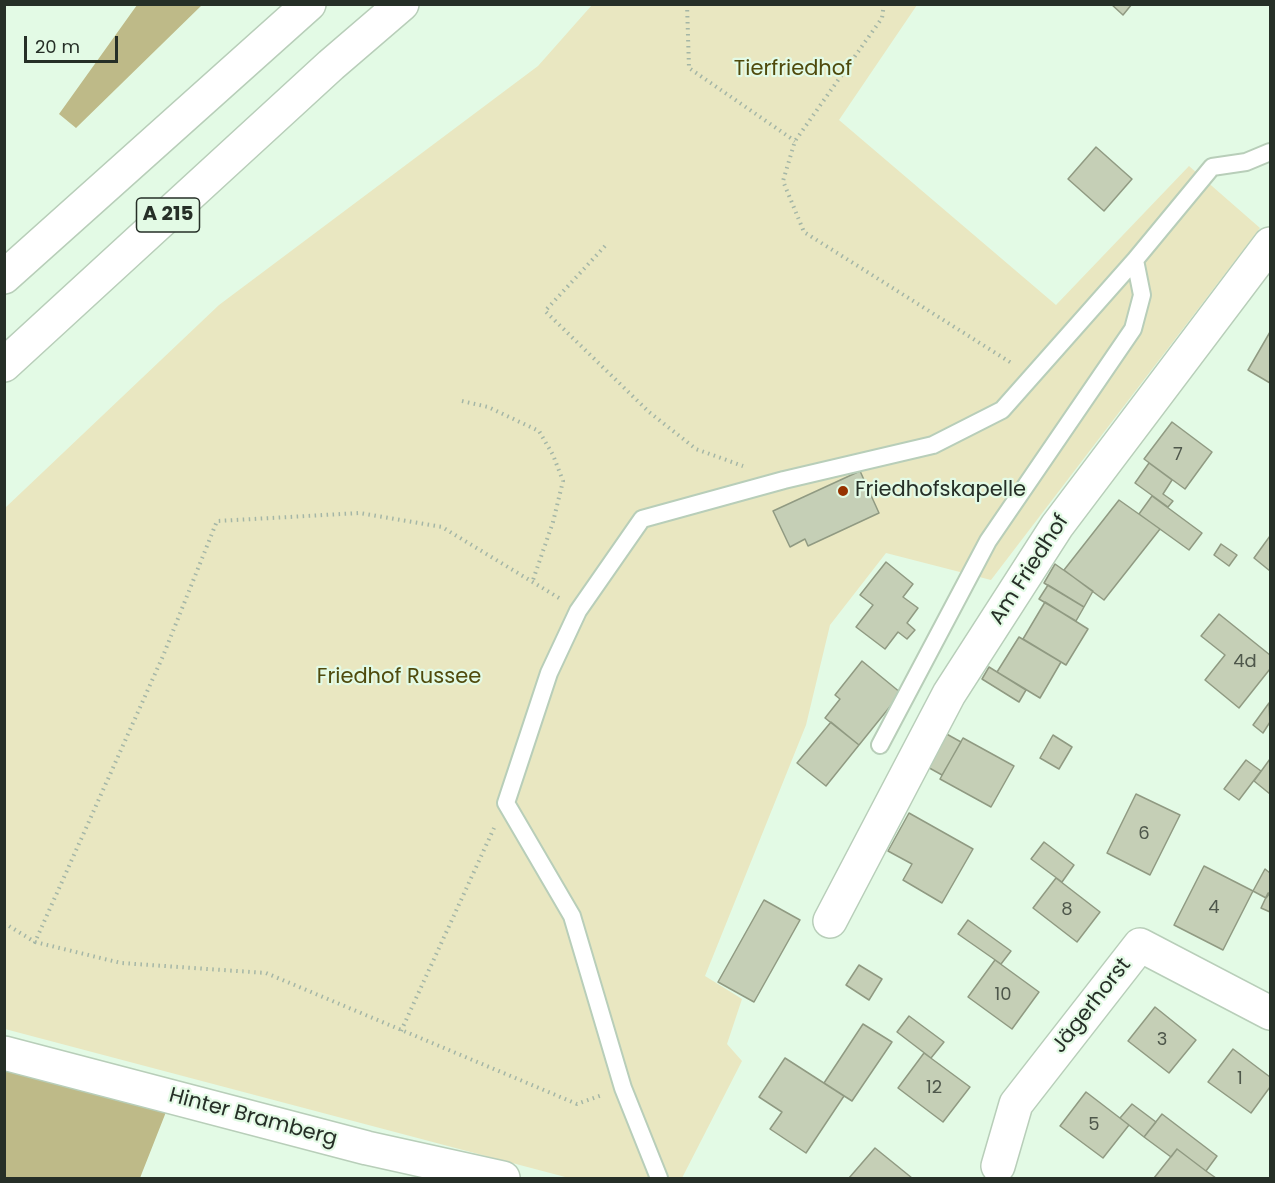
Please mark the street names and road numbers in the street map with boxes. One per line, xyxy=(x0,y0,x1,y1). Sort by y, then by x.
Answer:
road number: A 215 xyxy=(136,198,200,232)
street label: Am Friedhof xyxy=(985,510,1075,630)
street label: Jägerhorst xyxy=(1047,953,1137,1059)
street label: Hinter Bramberg xyxy=(166,1083,340,1153)

